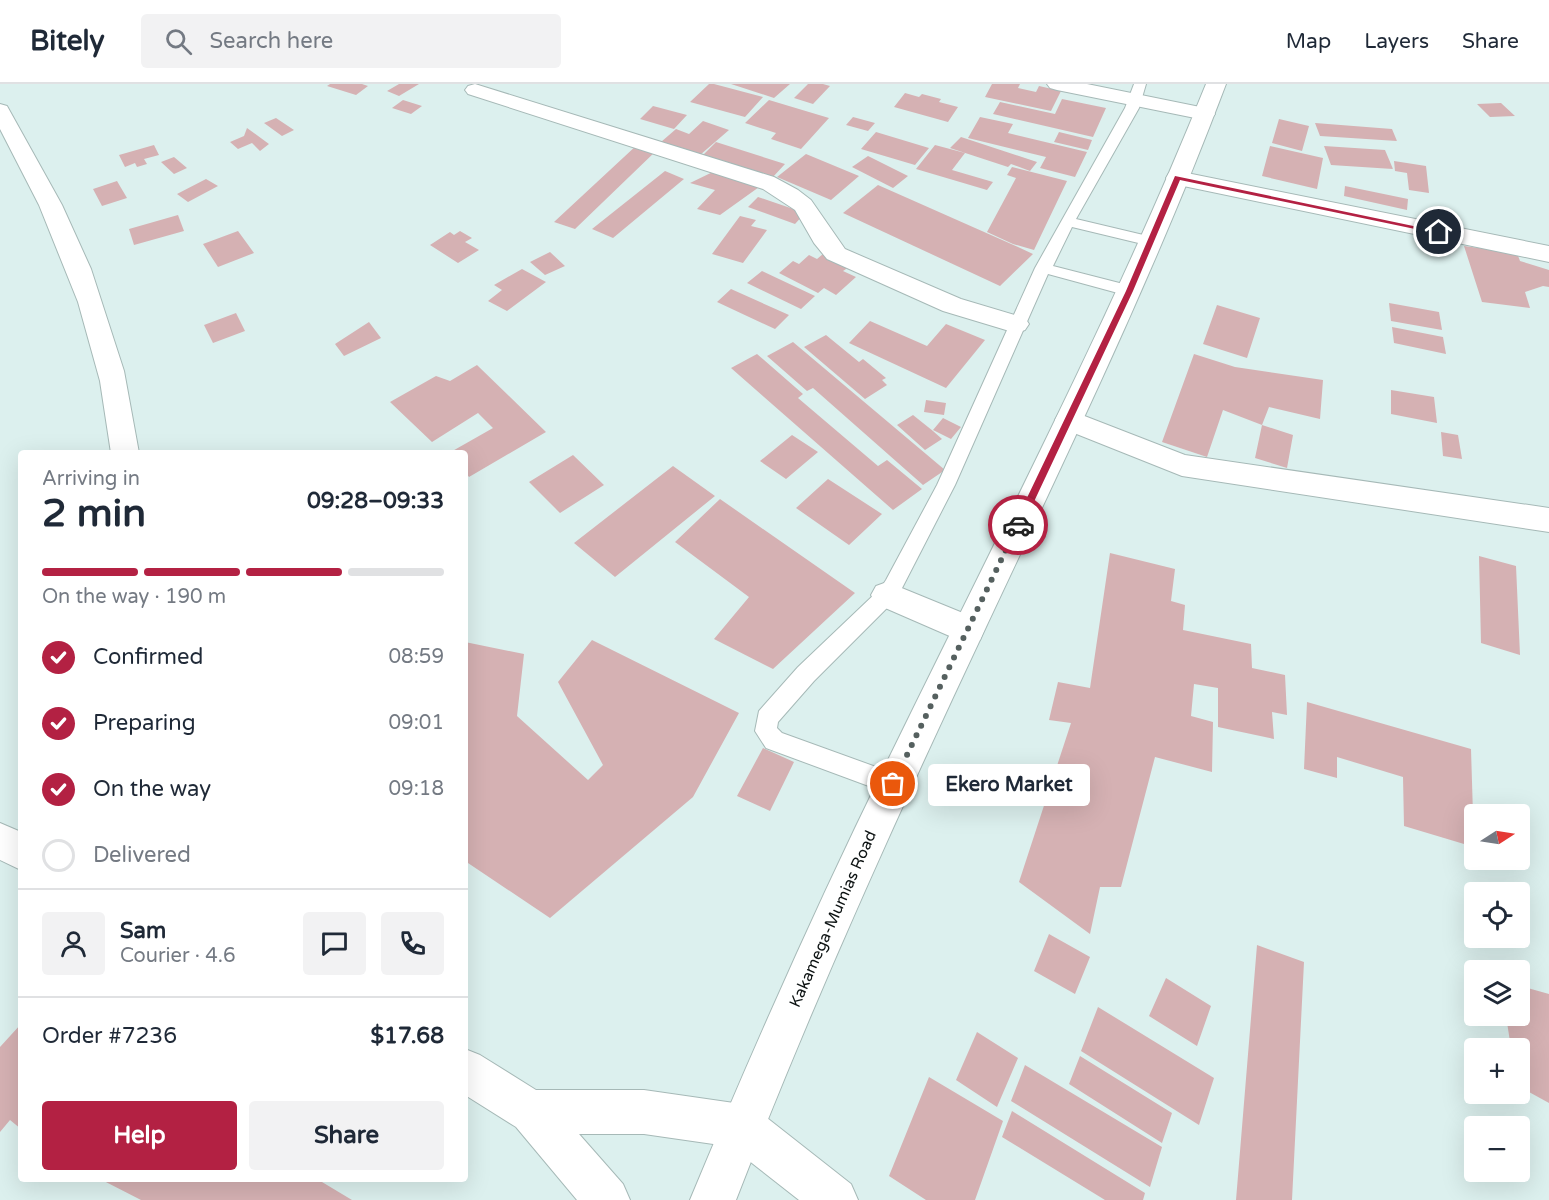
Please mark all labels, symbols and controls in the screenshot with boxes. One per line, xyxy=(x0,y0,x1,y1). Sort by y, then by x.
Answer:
search box xyxy=(141,14,561,68)
text: Bitely xyxy=(30,24,105,58)
icon: search xyxy=(162,25,195,58)
text: Search here xyxy=(210,28,333,54)
text: Map xyxy=(1286,29,1331,54)
text: Layers xyxy=(1364,29,1429,54)
text: Share xyxy=(1462,29,1519,54)
pin xyxy=(1413,206,1464,257)
icon: home xyxy=(1422,215,1455,248)
text: Arriving in xyxy=(42,467,140,491)
text: 09:28–09:33 xyxy=(307,488,444,514)
text: 2 min xyxy=(42,490,146,537)
courier xyxy=(988,495,1048,555)
icon: car xyxy=(1002,509,1035,542)
text: On the way · 190 m xyxy=(42,585,226,609)
icon: check xyxy=(42,641,75,674)
text: Confirmed xyxy=(93,644,203,670)
text: 08:59 xyxy=(389,645,444,669)
icon: check xyxy=(42,707,75,740)
text: Preparing xyxy=(93,710,196,736)
text: 09:01 xyxy=(389,711,444,735)
pin xyxy=(867,758,918,809)
callout: Ekero Market xyxy=(929,763,1091,805)
icon: bag xyxy=(876,767,909,800)
icon: check xyxy=(42,773,75,806)
text: Ekero Market xyxy=(945,773,1073,797)
text: On the way xyxy=(93,776,211,802)
text: 09:18 xyxy=(389,777,444,801)
north arrow xyxy=(1464,804,1530,870)
map controls xyxy=(1464,804,1530,1182)
street label: Kakamega-Mumias Road xyxy=(785,828,881,1010)
text: Delivered xyxy=(93,842,191,868)
button: locate xyxy=(1464,882,1530,948)
button: person xyxy=(42,912,105,975)
button: chat xyxy=(303,912,366,975)
button: phone xyxy=(381,912,444,975)
text: Sam xyxy=(120,918,166,944)
text: Courier · 4.6 xyxy=(120,944,235,968)
button: layers xyxy=(1464,960,1530,1026)
text: Order #7236 xyxy=(42,1023,177,1049)
text: $17.68 xyxy=(371,1023,444,1049)
button: + xyxy=(1464,1038,1530,1104)
button: Help xyxy=(42,1101,237,1170)
button: Share xyxy=(249,1101,444,1170)
button: − xyxy=(1464,1116,1530,1182)

